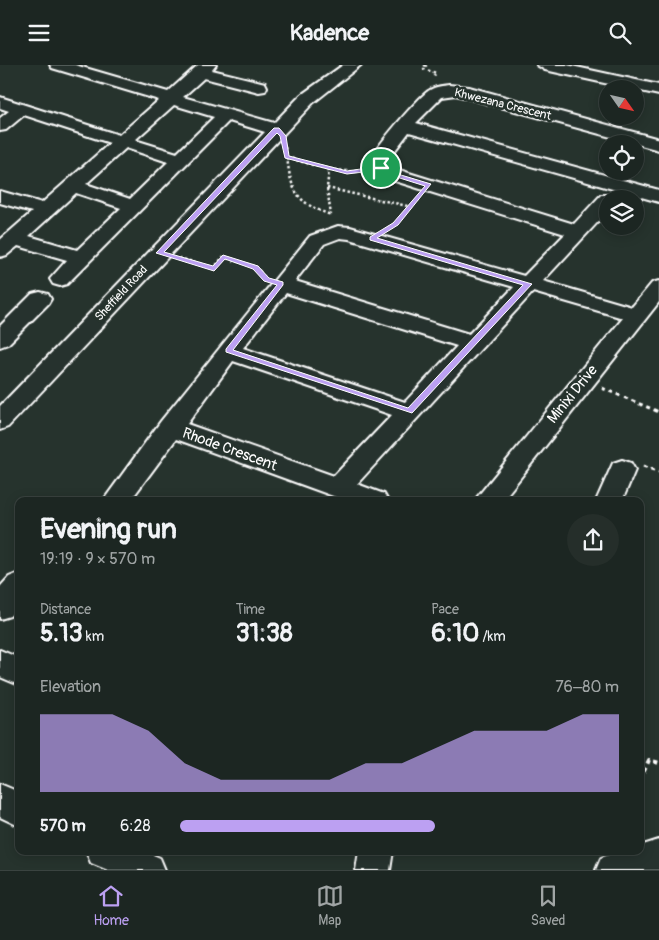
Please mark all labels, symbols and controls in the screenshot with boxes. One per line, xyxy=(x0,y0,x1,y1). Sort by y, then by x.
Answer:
icon: menu xyxy=(25,19,53,47)
text: Kadence xyxy=(290,19,369,47)
icon: search xyxy=(606,19,634,47)
north arrow xyxy=(599,80,644,125)
map controls xyxy=(599,80,644,235)
street label: Khwezana Crescent xyxy=(453,85,553,124)
button: locate xyxy=(599,135,644,180)
pin xyxy=(360,147,402,189)
icon: arrive xyxy=(367,154,395,182)
button: layers xyxy=(599,190,644,235)
street label: Sheffield Road xyxy=(92,262,151,324)
street label: Minixi Drive xyxy=(543,361,602,427)
street label: Rhode Crescent xyxy=(180,424,281,476)
text: Evening run xyxy=(40,512,177,547)
button: share xyxy=(567,514,619,566)
text: 19:19 · 9 × 570 m xyxy=(40,549,155,569)
text: Distance xyxy=(40,601,91,618)
text: Time xyxy=(236,601,265,618)
text: Pace xyxy=(431,601,459,618)
text: 5.13 xyxy=(40,618,83,649)
text: 31:38 xyxy=(236,618,293,649)
text: 6:10 xyxy=(431,618,479,649)
text: km xyxy=(83,628,104,645)
text: /km xyxy=(479,628,506,645)
text: Elevation xyxy=(40,677,101,697)
text: 76–80 m xyxy=(555,677,619,697)
text: 570 m xyxy=(40,816,86,836)
text: 6:28 xyxy=(120,816,151,836)
tab: Home xyxy=(93,882,129,929)
tab: Map xyxy=(316,882,344,929)
tab: Saved xyxy=(531,882,565,929)

